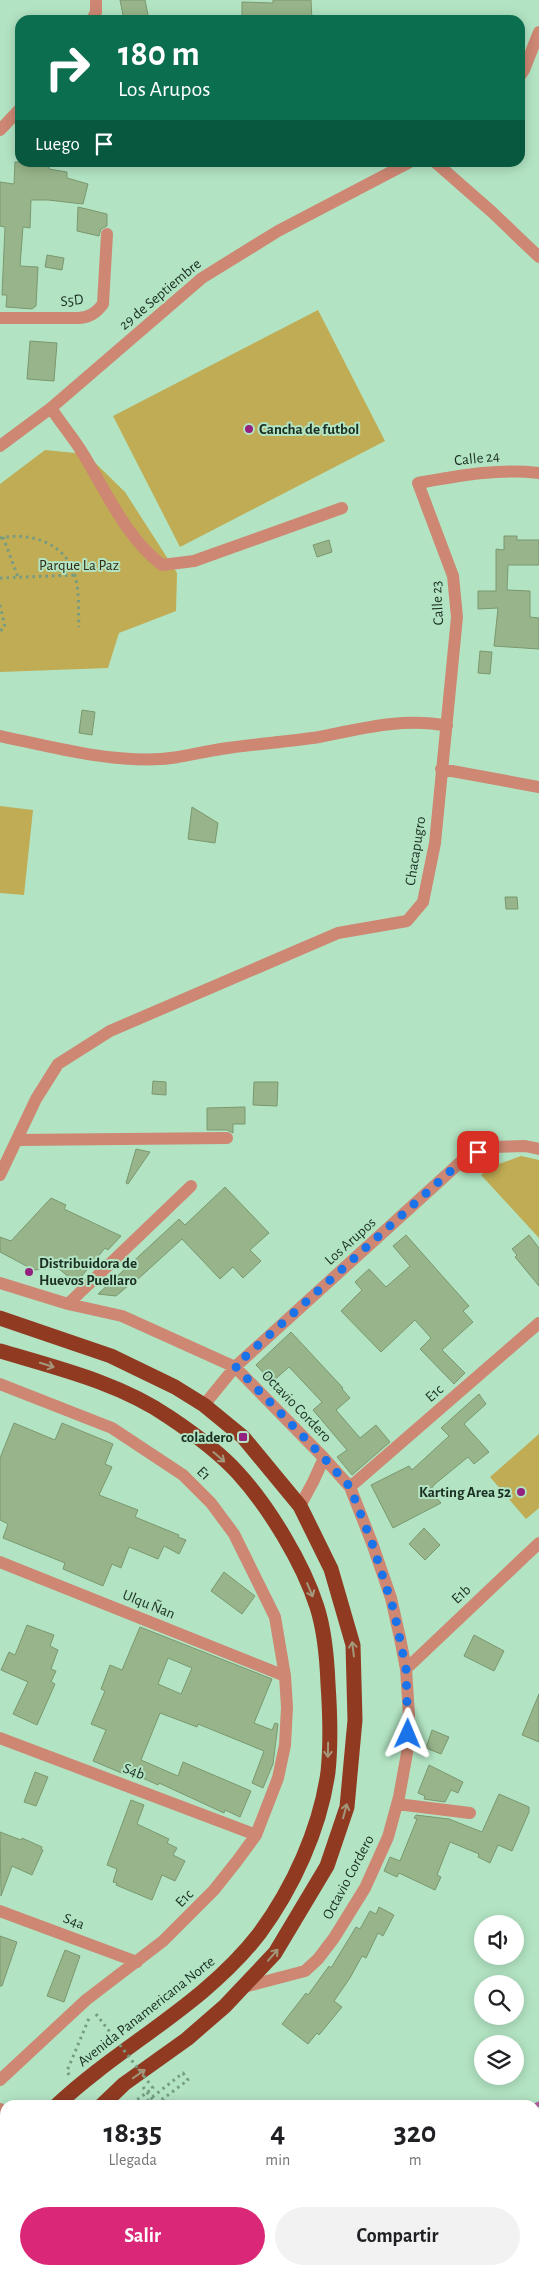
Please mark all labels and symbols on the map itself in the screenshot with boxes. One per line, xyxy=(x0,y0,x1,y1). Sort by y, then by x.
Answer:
street label: 29 de Septiembre xyxy=(117,256,204,333)
street label: S5D xyxy=(60,292,85,309)
place label: Cancha de futbol xyxy=(259,422,359,437)
marker: Cancha de futbol xyxy=(243,423,255,435)
street label: Calle 24 xyxy=(454,449,501,468)
park label: Parque La Paz xyxy=(39,558,119,573)
street label: Calle 23 xyxy=(429,580,446,626)
street label: Chacapugro xyxy=(403,815,428,887)
pin xyxy=(457,1131,499,1173)
street label: Los Arupos xyxy=(322,1215,379,1268)
place label: Distribuidora de Huevos Puellaro xyxy=(39,1256,137,1288)
marker: Distribuidora de Huevos Puellaro xyxy=(23,1266,35,1278)
one-way arrow xyxy=(38,1361,54,1371)
street label: Octavio Cordero xyxy=(259,1368,334,1445)
street label: E1c xyxy=(423,1382,446,1405)
place label: coladero xyxy=(181,1430,233,1445)
marker: coladero xyxy=(237,1431,249,1443)
one-way arrow xyxy=(213,1451,226,1463)
street label: E1 xyxy=(194,1464,213,1483)
place label: Karting Area 52 xyxy=(419,1485,511,1500)
marker: Karting Area 52 xyxy=(515,1486,527,1498)
one-way arrow xyxy=(305,1582,315,1597)
street label: E1b xyxy=(449,1582,474,1607)
street label: Ulqu Ñan xyxy=(120,1586,178,1622)
one-way arrow xyxy=(348,1641,358,1657)
position arrow xyxy=(381,1707,433,1759)
one-way arrow xyxy=(324,1742,333,1758)
street label: S4b xyxy=(121,1761,147,1783)
one-way arrow xyxy=(341,1803,350,1819)
street label: Octavio Cordero xyxy=(320,1833,377,1922)
street label: E1c xyxy=(173,1886,196,1910)
street label: S4a xyxy=(61,1911,86,1932)
one-way arrow xyxy=(267,1948,278,1961)
street label: Avenida Panamericana Norte xyxy=(75,1953,218,2069)
one-way arrow xyxy=(132,2069,146,2079)

